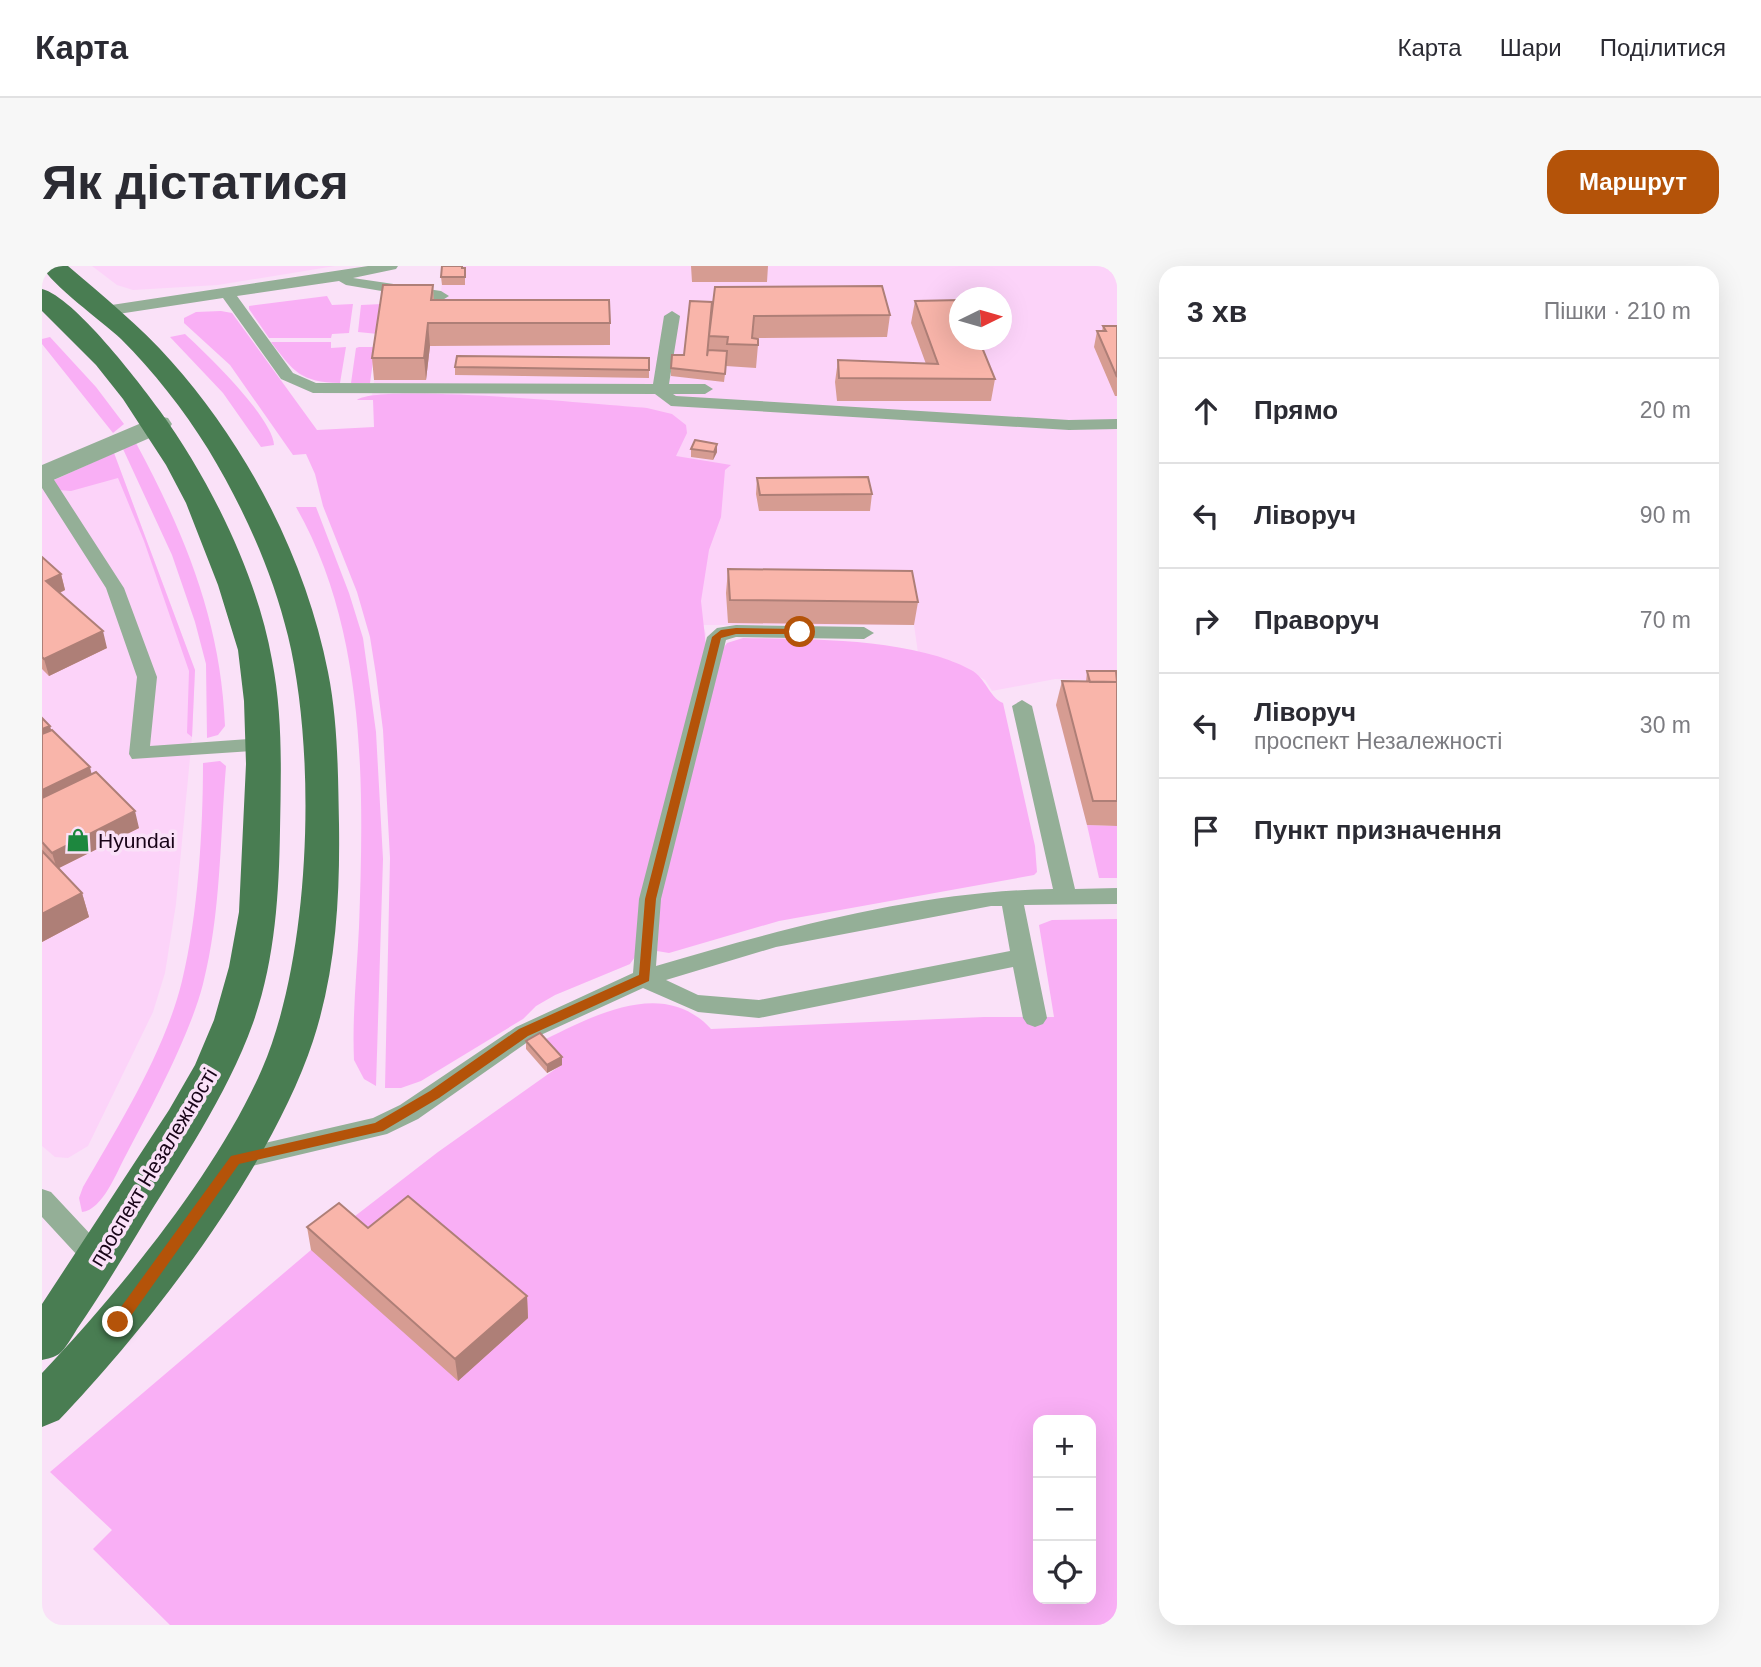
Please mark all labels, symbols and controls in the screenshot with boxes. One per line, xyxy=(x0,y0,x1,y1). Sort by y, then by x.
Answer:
text: Карта xyxy=(35,29,128,66)
text: Карта xyxy=(1397,34,1462,61)
text: Шари xyxy=(1500,34,1562,61)
text: Поділитися xyxy=(1600,34,1726,61)
button: Маршрут xyxy=(1547,150,1719,214)
text: Як дістатися xyxy=(42,155,349,209)
north arrow xyxy=(949,287,1012,350)
text: 3 хв xyxy=(1187,295,1247,328)
text: Пішки · 210 m xyxy=(1544,298,1691,324)
icon: ahead xyxy=(1187,392,1225,430)
text: Прямо xyxy=(1254,395,1338,425)
text: 20 m xyxy=(1640,397,1691,423)
icon: left xyxy=(1187,497,1225,535)
text: Ліворуч xyxy=(1254,500,1356,530)
text: 90 m xyxy=(1640,502,1691,528)
icon: right xyxy=(1187,602,1225,640)
text: Праворуч xyxy=(1254,605,1380,635)
text: 70 m xyxy=(1640,607,1691,633)
route start xyxy=(784,616,815,647)
text: Ліворуч xyxy=(1254,697,1356,727)
icon: left xyxy=(1187,707,1225,745)
text: 30 m xyxy=(1640,712,1691,738)
text: проспект Незалежності xyxy=(1254,728,1502,754)
icon: arrive xyxy=(1187,812,1225,850)
text: Пункт призначення xyxy=(1254,815,1502,845)
shop icon: Hyundai xyxy=(64,826,92,854)
place label: Hyundai xyxy=(98,829,175,852)
street label: проспект Незалежності xyxy=(85,1064,221,1270)
route end xyxy=(102,1306,133,1337)
map controls xyxy=(1033,1415,1096,1604)
button: + xyxy=(1033,1415,1096,1478)
button: − xyxy=(1033,1478,1096,1541)
button: locate xyxy=(1033,1541,1096,1604)

